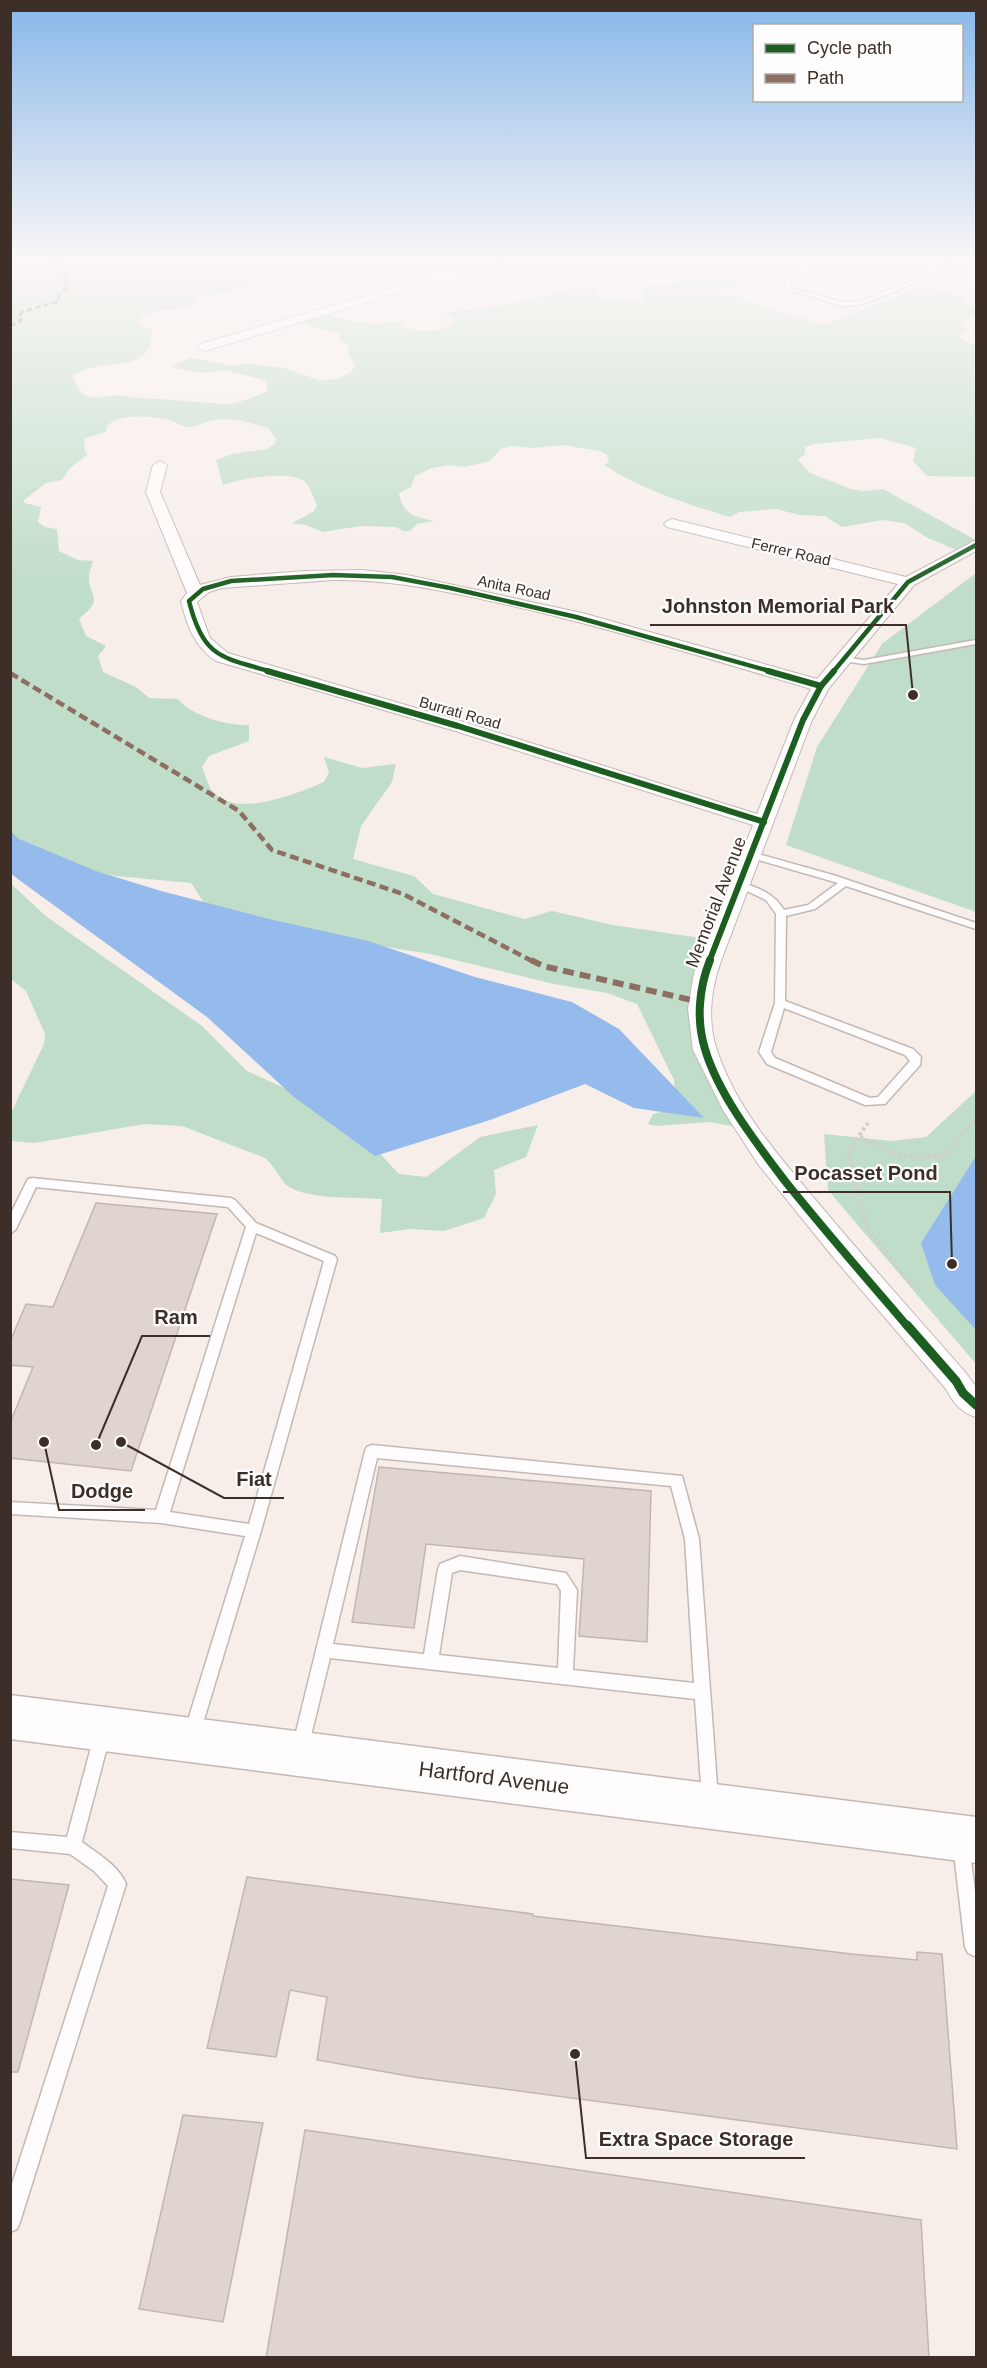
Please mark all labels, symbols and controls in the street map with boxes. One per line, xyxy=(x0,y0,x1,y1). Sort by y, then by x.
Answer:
legend xyxy=(753,24,963,102)
text: Cycle path xyxy=(807,38,892,58)
text: Path xyxy=(807,68,844,88)
street label: Ferrer Road xyxy=(750,534,832,569)
street label: Anita Road xyxy=(476,571,552,604)
callout: Johnston Memorial Park xyxy=(650,587,906,625)
text: Johnston Memorial Park xyxy=(662,595,895,617)
street label: Burrati Road xyxy=(417,693,503,732)
street label: Memorial Avenue xyxy=(682,834,750,970)
callout: Pocasset Pond xyxy=(783,1154,950,1192)
text: Pocasset Pond xyxy=(794,1162,938,1184)
callout: Ram xyxy=(142,1298,210,1336)
text: Ram xyxy=(154,1306,198,1328)
callout: Fiat xyxy=(224,1460,284,1498)
text: Fiat xyxy=(236,1468,272,1490)
callout: Dodge xyxy=(59,1472,145,1510)
text: Dodge xyxy=(71,1480,133,1502)
street label: Hartford Avenue xyxy=(418,1757,571,1798)
callout: Extra Space Storage xyxy=(586,2120,805,2158)
text: Extra Space Storage xyxy=(599,2128,793,2150)

